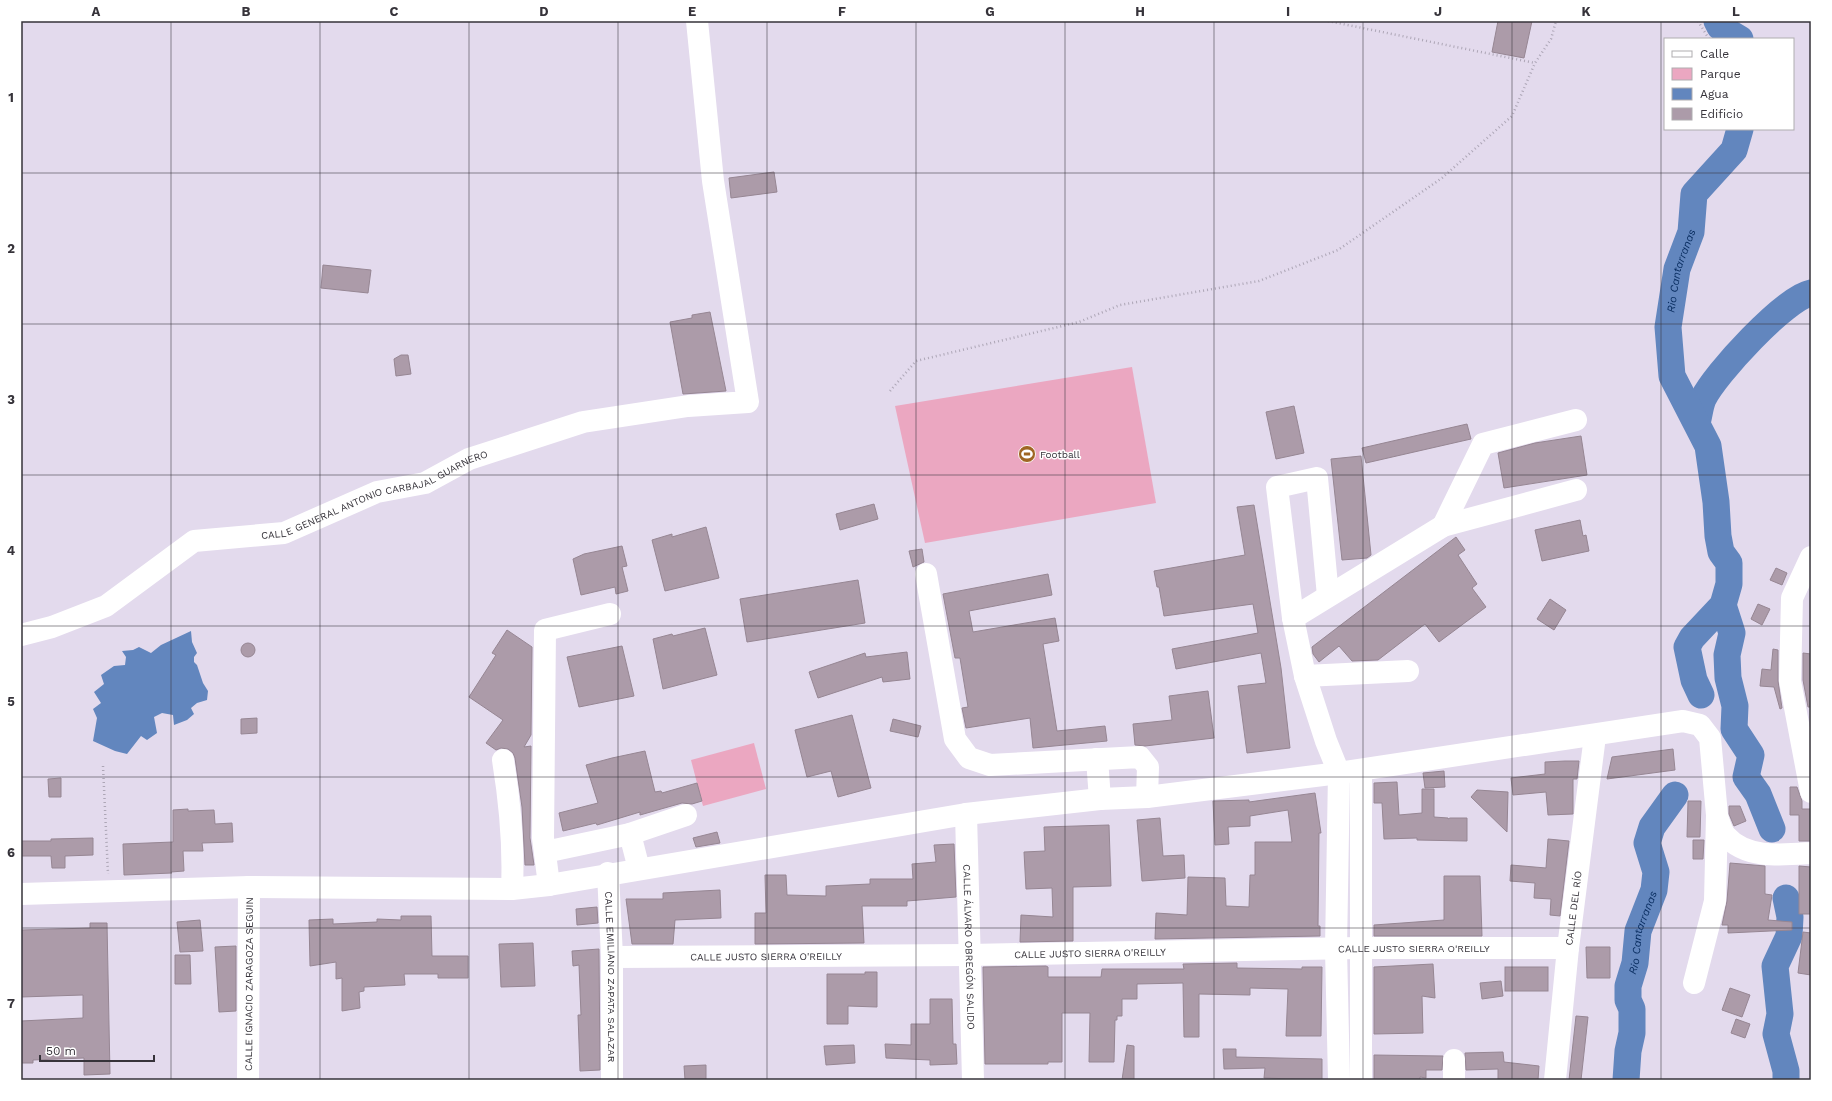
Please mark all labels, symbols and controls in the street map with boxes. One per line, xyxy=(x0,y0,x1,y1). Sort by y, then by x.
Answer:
text: A xyxy=(92,4,101,19)
text: B xyxy=(242,4,251,19)
text: C xyxy=(390,4,399,19)
text: D xyxy=(539,4,549,19)
text: E xyxy=(688,4,696,19)
text: F xyxy=(838,4,846,19)
text: G xyxy=(985,4,995,19)
text: H xyxy=(1135,4,1145,19)
text: I xyxy=(1286,4,1290,19)
text: J xyxy=(1434,4,1442,19)
text: K xyxy=(1581,4,1591,19)
text: L xyxy=(1732,4,1740,19)
legend xyxy=(1664,38,1794,130)
text: Calle xyxy=(1700,47,1729,61)
text: Parque xyxy=(1700,67,1741,81)
text: Agua xyxy=(1700,87,1729,101)
text: 1 xyxy=(8,90,14,105)
text: Edificio xyxy=(1700,107,1743,121)
water label: Rio Cantarranas xyxy=(1664,227,1698,313)
text: 2 xyxy=(7,241,15,256)
text: 3 xyxy=(7,392,15,407)
sports icon: Football xyxy=(1017,444,1037,464)
street label: CALLE GENERAL ANTONIO CARBAJAL GUARNERO xyxy=(261,448,489,541)
place label: Football xyxy=(1040,449,1080,460)
text: 4 xyxy=(7,543,16,558)
text: 5 xyxy=(7,694,15,709)
text: 6 xyxy=(7,845,15,860)
street label: CALLE ÁLVARO OBREGÓN SALIDO xyxy=(962,864,977,1030)
street label: CALLE DEL RÍO xyxy=(1563,870,1583,946)
water label: Rio Cantarranas xyxy=(1625,889,1660,976)
street label: CALLE EMILIANO ZAPATA SALAZAR xyxy=(603,891,618,1063)
street label: CALLE IGNACIO ZARAGOZA SEGUIN xyxy=(243,897,254,1071)
street label: CALLE JUSTO SIERRA O'REILLY xyxy=(1338,943,1490,954)
street label: CALLE JUSTO SIERRA O'REILLY xyxy=(1014,946,1166,960)
street label: CALLE JUSTO SIERRA O'REILLY xyxy=(690,950,842,962)
text: 7 xyxy=(7,996,15,1011)
scale bar xyxy=(40,1037,154,1063)
text: 50 m xyxy=(46,1044,76,1058)

